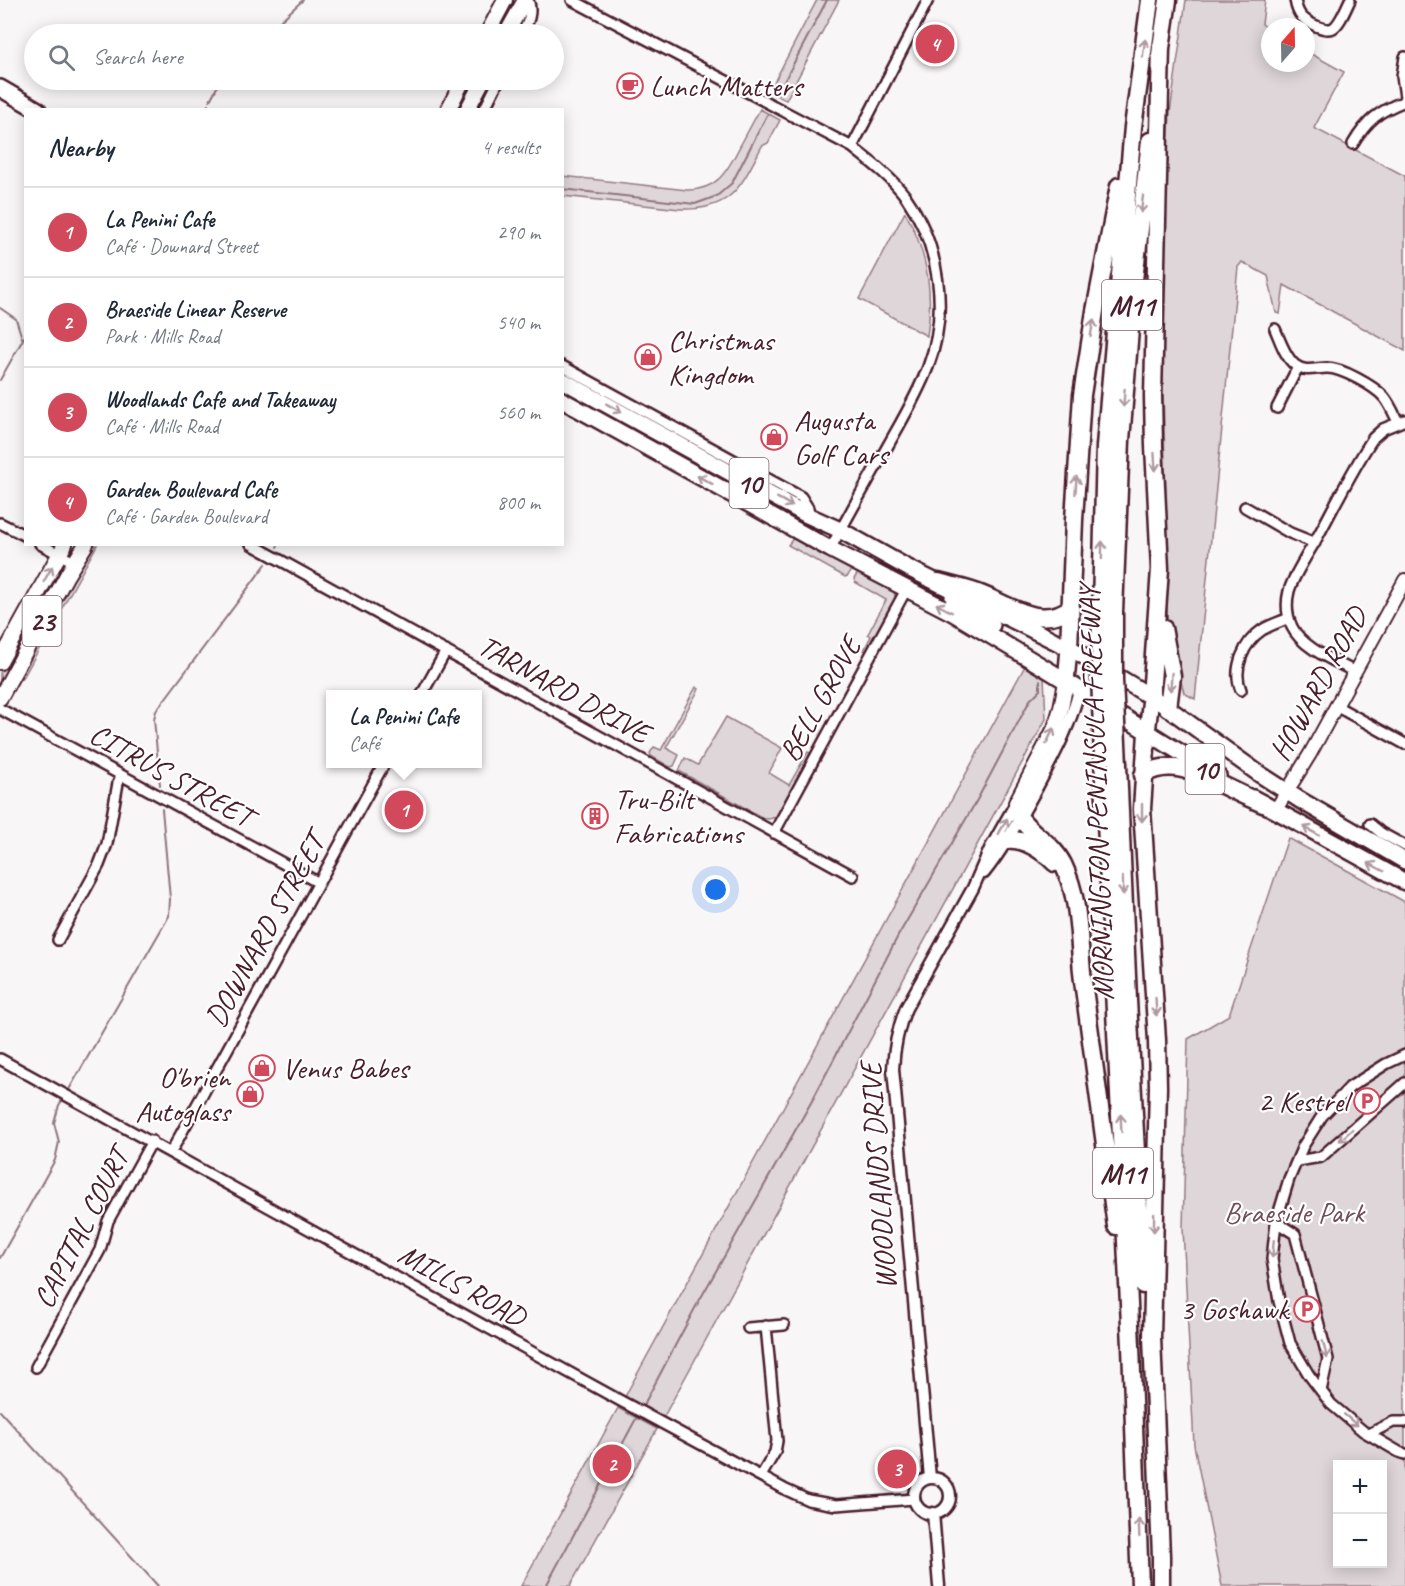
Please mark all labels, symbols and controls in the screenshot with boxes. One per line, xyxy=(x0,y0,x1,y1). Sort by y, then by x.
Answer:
north arrow xyxy=(1261,18,1315,72)
pin: 4 xyxy=(916,22,954,66)
search box xyxy=(24,24,564,90)
one-way arrow xyxy=(1139,39,1150,59)
icon: search xyxy=(45,41,78,74)
text: Search here xyxy=(93,43,183,71)
place label: Lunch Matters xyxy=(650,67,805,105)
cafe icon: Lunch Matters xyxy=(615,71,645,101)
text: Nearby xyxy=(48,131,113,164)
text: 4 results xyxy=(481,135,540,160)
one-way arrow xyxy=(1137,193,1148,213)
text: La Penini Cafe xyxy=(105,206,214,234)
text: 1 xyxy=(63,220,72,245)
text: 290 m xyxy=(497,220,540,245)
text: Café · Downard Street xyxy=(105,234,258,259)
road number: M11 xyxy=(1102,280,1162,330)
text: Braeside Linear Reserve xyxy=(105,296,286,324)
text: 2 xyxy=(63,310,72,335)
text: 540 m xyxy=(497,310,540,335)
one-way arrow xyxy=(1087,318,1098,338)
place label: Christmas Kingdom xyxy=(668,321,776,393)
text: Park · Mills Road xyxy=(105,324,220,349)
shop icon: Christmas Kingdom xyxy=(633,342,663,372)
text: Woodlands Cafe and Takeaway xyxy=(105,386,335,414)
one-way arrow xyxy=(1119,388,1130,407)
text: 3 xyxy=(63,400,72,425)
text: 560 m xyxy=(497,400,540,425)
place label: Augusta Golf Cars xyxy=(794,401,891,473)
one-way arrow xyxy=(605,402,622,414)
text: Café · Mills Road xyxy=(105,414,219,439)
shop icon: Augusta Golf Cars xyxy=(759,422,789,452)
one-way arrow xyxy=(1150,451,1161,471)
road number: 10 xyxy=(730,458,768,508)
one-way arrow xyxy=(697,474,714,486)
text: Garden Boulevard Cafe xyxy=(105,476,277,504)
one-way arrow xyxy=(1070,476,1081,496)
text: 4 xyxy=(63,490,72,515)
text: 800 m xyxy=(497,490,540,515)
one-way arrow xyxy=(775,497,793,508)
text: Café · Garden Boulevard xyxy=(105,504,268,529)
one-way arrow xyxy=(1096,540,1108,560)
one-way arrow xyxy=(43,565,54,583)
street label: MORNINGTON PENINSULA FREEWAY xyxy=(1070,579,1122,1001)
road number: 23 xyxy=(22,596,62,646)
street label: HOWARD ROAD xyxy=(1260,599,1377,767)
one-way arrow xyxy=(936,602,953,614)
street label: TARNARD DRIVE xyxy=(472,626,660,754)
street label: BELL GROVE xyxy=(770,627,871,768)
one-way arrow xyxy=(1165,671,1176,691)
popup xyxy=(326,690,482,768)
text: La Penini Cafe xyxy=(349,703,459,731)
street label: CITRUS STREET xyxy=(83,715,265,839)
one-way arrow xyxy=(1045,728,1057,746)
text: Café xyxy=(349,731,380,756)
road number: 10 xyxy=(1186,744,1224,794)
place label: Tru-Bilt Fabrications xyxy=(614,780,746,852)
pin: 1 xyxy=(384,788,424,832)
building icon: Tru-Bilt Fabrications xyxy=(580,801,610,831)
one-way arrow xyxy=(1136,802,1148,822)
one-way arrow xyxy=(997,818,1009,835)
street label: DOWNARD STREET xyxy=(196,821,337,1033)
one-way arrow xyxy=(1303,825,1320,837)
one-way arrow xyxy=(1368,861,1385,873)
your location xyxy=(701,875,730,904)
one-way arrow xyxy=(1118,876,1129,896)
one-way arrow xyxy=(1150,997,1161,1017)
place label: Venus Babes xyxy=(282,1049,411,1087)
shop icon: Venus Babes xyxy=(247,1053,277,1083)
place label: O'brien Autoglass xyxy=(135,1058,233,1130)
street label: WOODLANDS DRIVE xyxy=(851,1058,905,1291)
shop icon: O'brien Autoglass xyxy=(235,1079,265,1109)
place label: 2 Kestrel xyxy=(1258,1082,1353,1120)
parking icon: 2 Kestrel xyxy=(1352,1086,1382,1116)
one-way arrow xyxy=(1115,1113,1126,1133)
one-way arrow xyxy=(1338,1128,1354,1142)
street label: CAPITAL COURT xyxy=(25,1136,140,1314)
road number: M11 xyxy=(1093,1148,1153,1198)
park label: Braeside Park xyxy=(1224,1193,1366,1231)
one-way arrow xyxy=(1149,1212,1160,1232)
street label: MILLS ROAD xyxy=(392,1235,534,1337)
one-way arrow xyxy=(1267,1238,1278,1258)
place label: 3 Goshawk xyxy=(1180,1290,1290,1328)
parking icon: 3 Goshawk xyxy=(1292,1294,1322,1324)
one-way arrow xyxy=(1320,1340,1332,1359)
one-way arrow xyxy=(1343,1413,1358,1427)
pin: 2 xyxy=(592,1442,632,1486)
pin: 3 xyxy=(878,1446,916,1492)
map controls xyxy=(1333,1460,1387,1568)
button: + xyxy=(1333,1460,1387,1514)
button: − xyxy=(1333,1514,1387,1568)
one-way arrow xyxy=(1133,1518,1145,1538)

